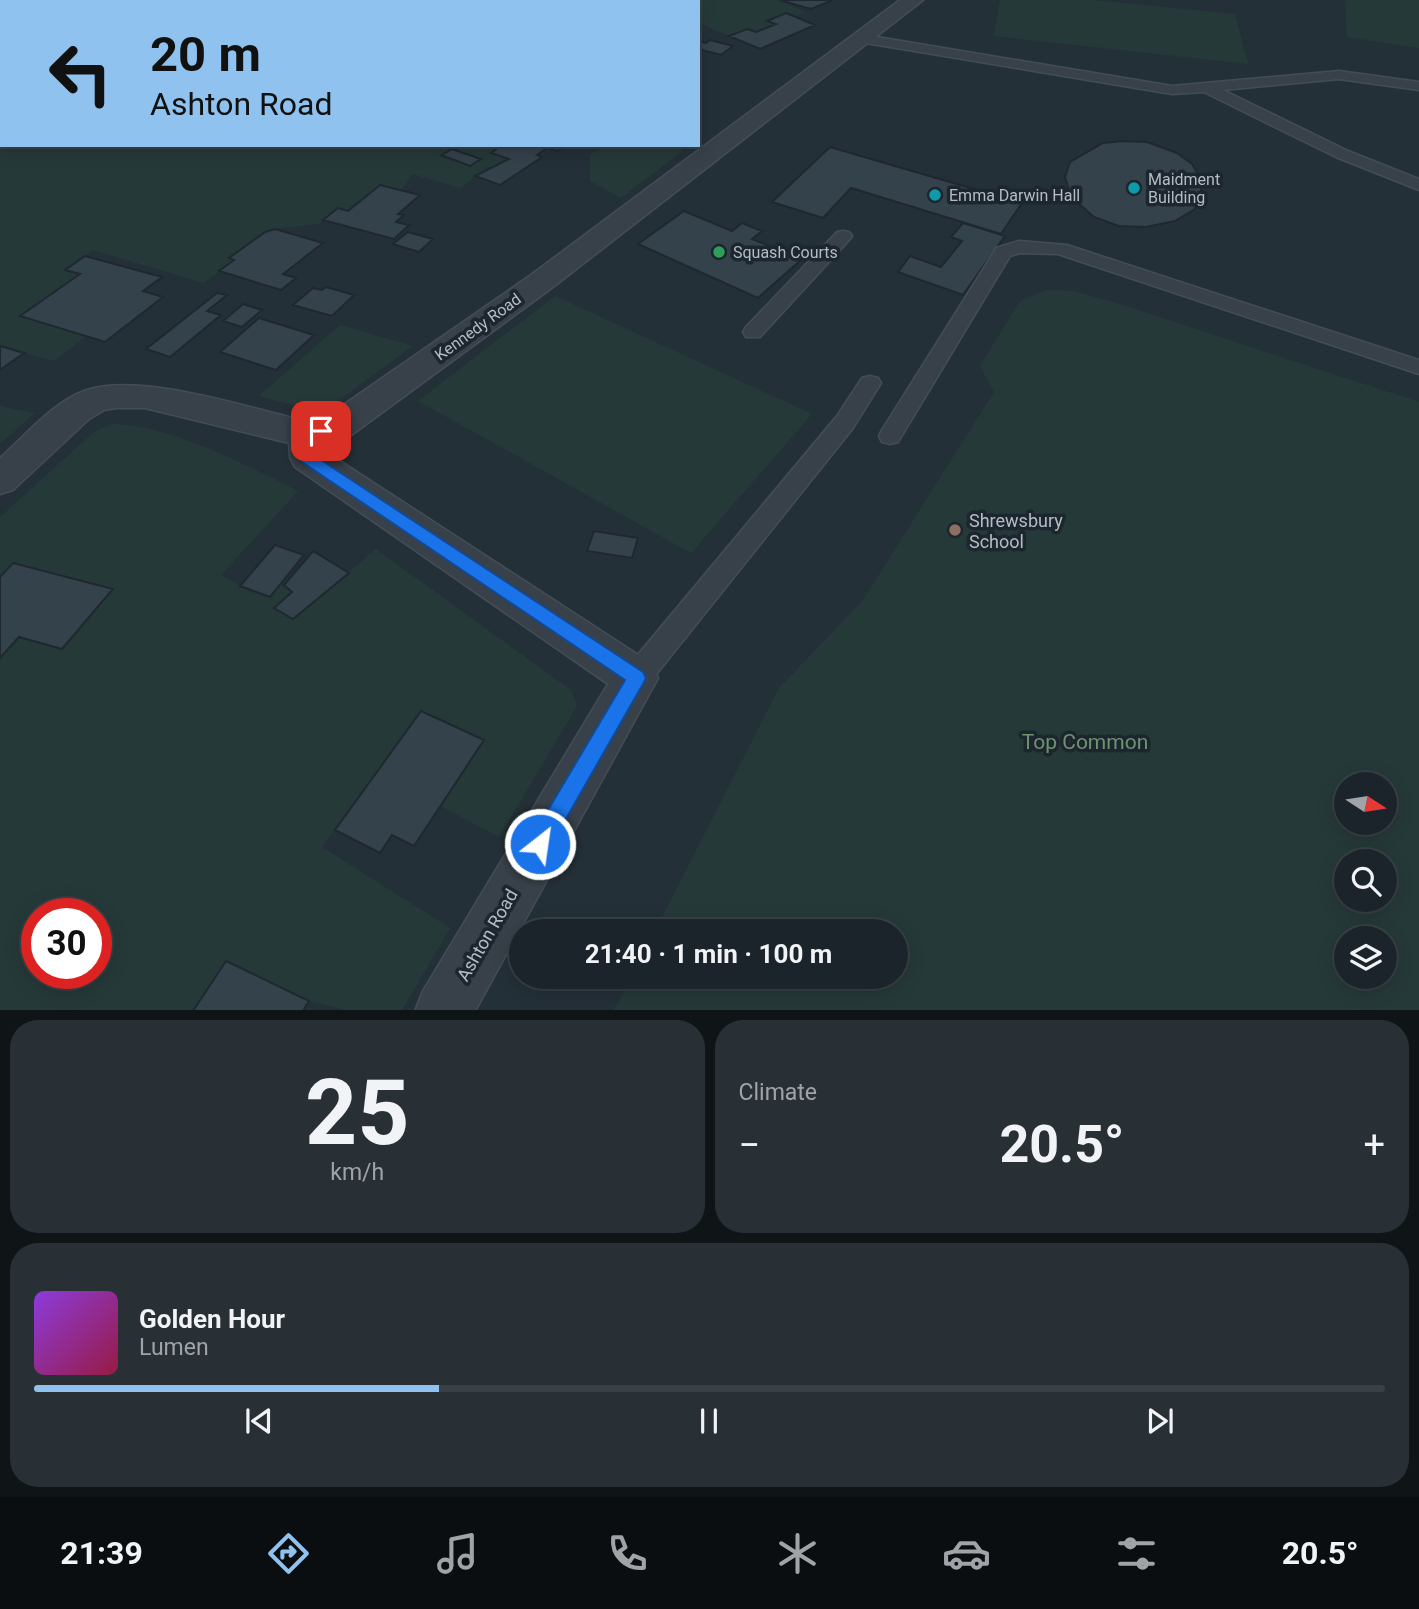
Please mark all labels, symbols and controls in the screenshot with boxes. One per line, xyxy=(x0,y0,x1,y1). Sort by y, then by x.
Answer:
text: 20 m xyxy=(150,26,261,83)
icon: left xyxy=(35,28,126,119)
text: Ashton Road xyxy=(150,85,332,123)
place label: Maidment Building xyxy=(1148,170,1220,207)
marker: Maidment Building xyxy=(1126,180,1142,196)
place label: Emma Darwin Hall xyxy=(949,186,1080,205)
marker: Emma Darwin Hall xyxy=(927,187,943,203)
place label: Squash Courts xyxy=(733,243,838,262)
marker: Squash Courts xyxy=(711,244,727,260)
street label: Kennedy Road xyxy=(431,289,525,365)
pin xyxy=(291,401,351,461)
icon: arrive xyxy=(302,412,340,450)
place label: Shrewsbury School xyxy=(969,510,1063,552)
marker: Shrewsbury School xyxy=(947,522,963,538)
park label: Top Common xyxy=(1022,730,1148,754)
north arrow xyxy=(1334,772,1396,835)
map controls xyxy=(1334,772,1397,989)
position arrow xyxy=(503,807,577,881)
button: search xyxy=(1334,849,1397,912)
street label: Ashton Road xyxy=(452,885,522,985)
speed limit sign: 30 xyxy=(21,898,112,989)
button: layers xyxy=(1334,926,1397,989)
text: 21:40 · 1 min · 100 m xyxy=(585,939,832,969)
text: 25 xyxy=(305,1060,409,1166)
text: Climate xyxy=(739,1079,817,1106)
text: 20.5° xyxy=(999,1114,1124,1175)
text: − xyxy=(739,1123,760,1167)
text: + xyxy=(1363,1123,1385,1167)
text: km/h xyxy=(330,1159,384,1186)
text: Golden Hour xyxy=(139,1304,285,1334)
text: Lumen xyxy=(139,1334,209,1361)
icon: previous xyxy=(240,1402,278,1440)
icon: pause xyxy=(690,1402,728,1440)
icon: next xyxy=(1141,1402,1179,1440)
icon: directions xyxy=(264,1529,313,1578)
icon: music xyxy=(433,1529,482,1578)
icon: phone xyxy=(603,1529,652,1578)
icon: climate xyxy=(773,1529,822,1578)
icon: car xyxy=(942,1529,991,1578)
icon: filters xyxy=(1112,1529,1161,1578)
text: 21:39 xyxy=(60,1534,143,1572)
text: 20.5° xyxy=(1282,1534,1359,1572)

